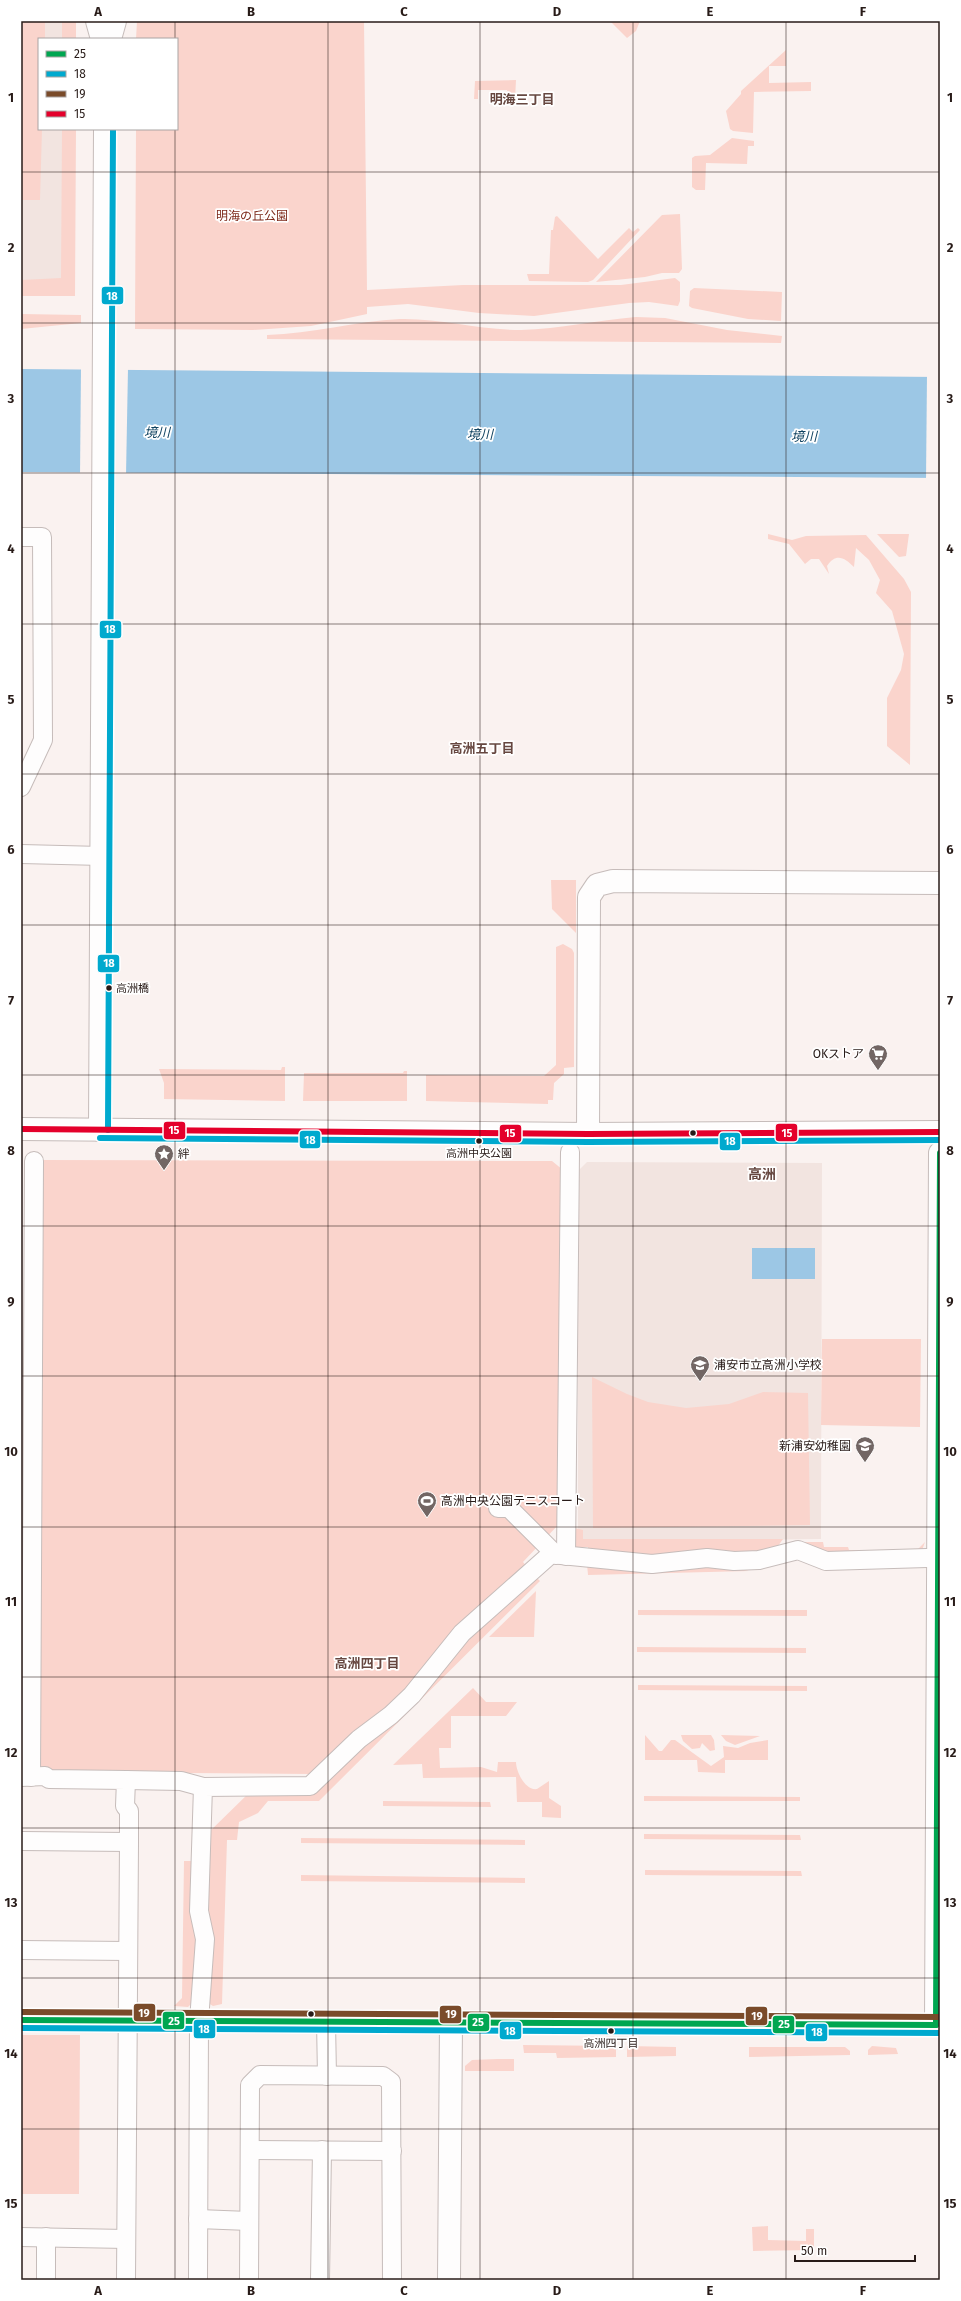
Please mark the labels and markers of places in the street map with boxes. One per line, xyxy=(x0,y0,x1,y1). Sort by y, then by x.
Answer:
place label: 高洲橋 xyxy=(116,982,149,995)
marker: 高洲橋 xyxy=(104,983,114,993)
supermarket icon: OKストア xyxy=(867,1043,889,1071)
place label: OKストア xyxy=(813,1047,864,1061)
unlabelled marker xyxy=(688,1128,698,1138)
marker: 高洲中央公園 xyxy=(474,1136,484,1146)
place icon: 絆 xyxy=(153,1143,175,1171)
place label: 絆 xyxy=(178,1147,190,1161)
place label: 高洲中央公園 xyxy=(446,1147,512,1160)
school or university icon: 浦安市立高洲小学校 xyxy=(689,1354,711,1382)
place label: 浦安市立高洲小学校 xyxy=(714,1358,822,1372)
school or university icon: 新浦安幼稚園 xyxy=(854,1435,876,1463)
place label: 新浦安幼稚園 xyxy=(779,1439,851,1453)
sports icon: 高洲中央公園テニスコート xyxy=(416,1490,438,1518)
place label: 高洲中央公園テニスコート xyxy=(441,1494,585,1508)
unlabelled marker xyxy=(306,2009,316,2019)
marker: 高洲四丁目 xyxy=(606,2026,616,2036)
place label: 高洲四丁目 xyxy=(584,2037,639,2050)

